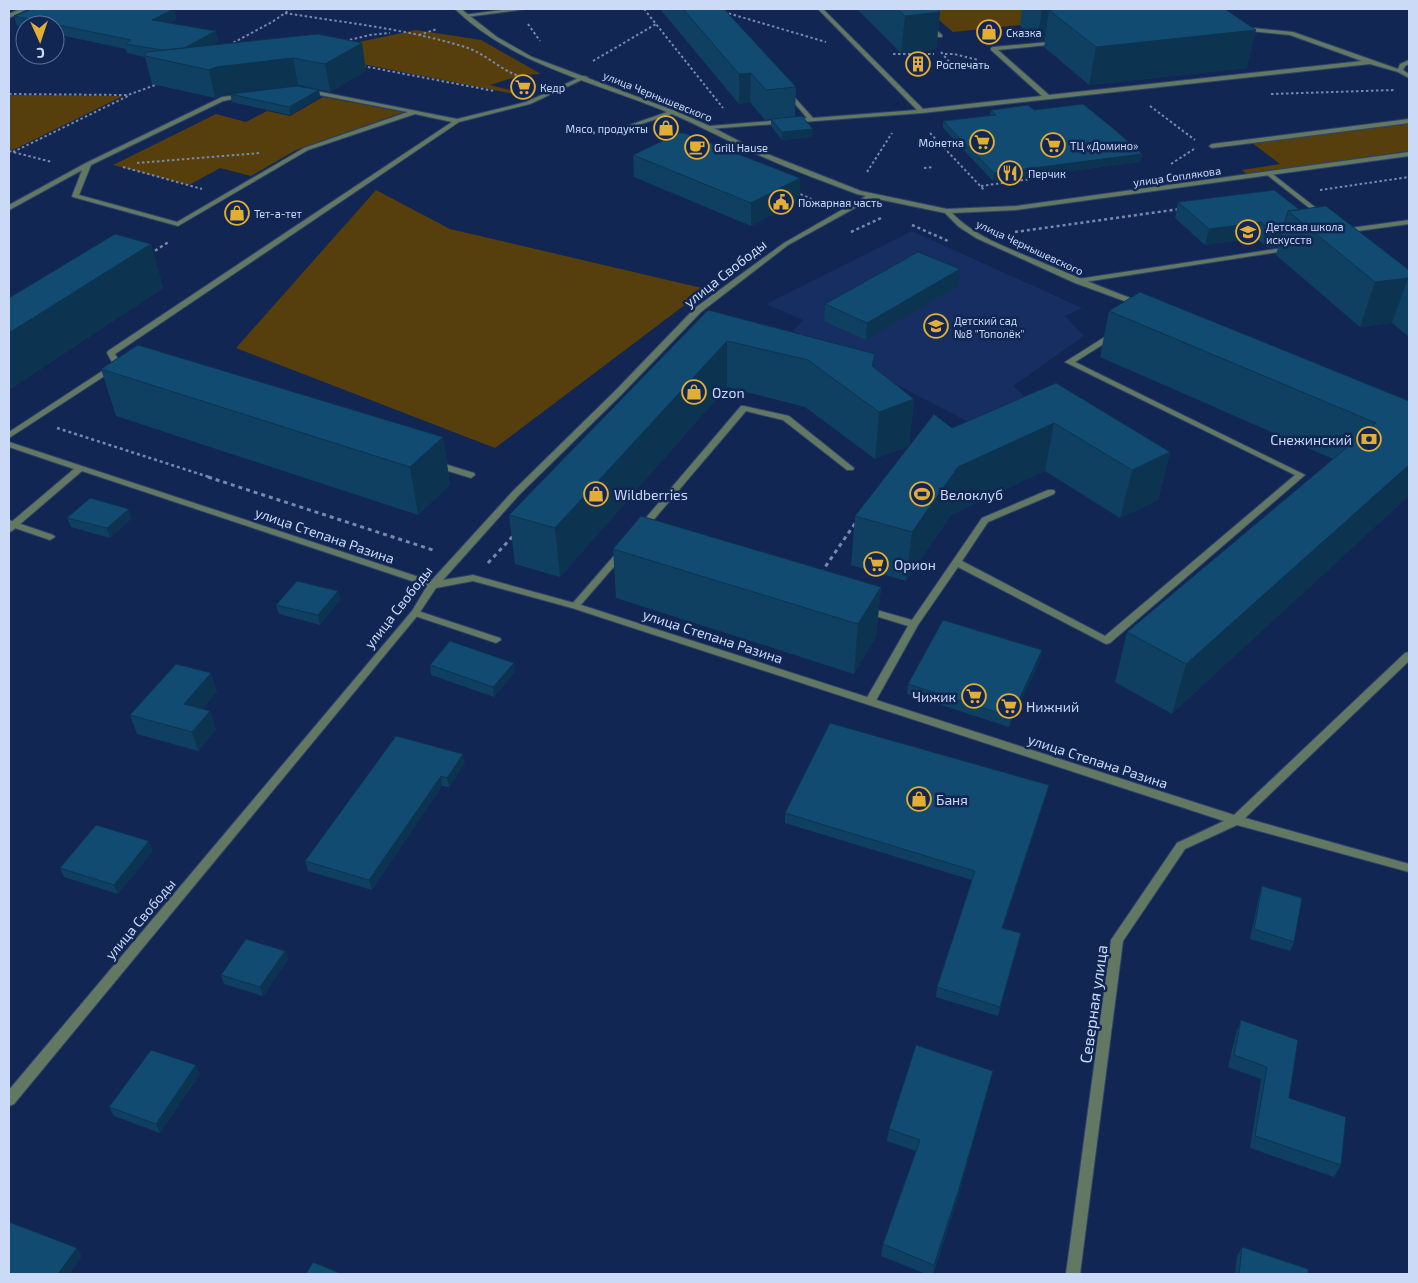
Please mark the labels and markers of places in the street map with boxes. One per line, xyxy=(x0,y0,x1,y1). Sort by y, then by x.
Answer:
shop icon: Сказка xyxy=(976,19,1002,45)
place label: Сказка xyxy=(1006,26,1042,39)
building icon: Роспечать xyxy=(905,51,931,77)
place label: Роспечать xyxy=(936,58,990,71)
supermarket icon: Кедр xyxy=(510,74,536,100)
place label: Кедр xyxy=(540,81,565,94)
shop icon: Мясо, продукты xyxy=(653,115,679,141)
place label: Мясо, продукты xyxy=(566,122,648,136)
supermarket icon: Монетка xyxy=(969,129,995,155)
supermarket icon: ТЦ «Домино» xyxy=(1040,132,1066,158)
cafe icon: Grill Hause xyxy=(684,134,710,160)
place label: Монетка xyxy=(919,136,964,149)
place label: ТЦ «Домино» xyxy=(1070,139,1138,152)
place label: Grill Hause xyxy=(714,141,768,154)
restaurant icon: Перчик xyxy=(997,160,1023,186)
place label: Перчик xyxy=(1028,167,1066,180)
public building icon: Пожарная часть xyxy=(768,189,794,215)
place label: Пожарная часть xyxy=(798,196,882,209)
shop icon: Тет-а-тет xyxy=(224,200,250,226)
place label: Тет-а-тет xyxy=(254,207,302,220)
school or university icon: Детская школа искусств xyxy=(1235,219,1261,245)
place label: Детская школа искусств xyxy=(1266,220,1344,247)
school or university icon: Детский сад №8 "Тополёк" xyxy=(923,313,949,339)
place label: Детский сад №8 "Тополёк" xyxy=(954,314,1025,340)
shop icon: Ozon xyxy=(681,379,707,405)
place label: Ozon xyxy=(712,384,745,401)
bank icon: Снежинский xyxy=(1356,426,1382,452)
place label: Снежинский xyxy=(1270,431,1352,448)
shop icon: Wildberries xyxy=(583,481,609,507)
sports icon: Велоклуб xyxy=(909,481,935,507)
place label: Wildberries xyxy=(614,486,688,503)
place label: Велоклуб xyxy=(940,486,1003,503)
supermarket icon: Орион xyxy=(863,551,889,577)
place label: Орион xyxy=(894,556,936,573)
supermarket icon: Чижик xyxy=(961,683,987,709)
place label: Чижик xyxy=(912,688,956,705)
supermarket icon: Нижний xyxy=(996,693,1022,719)
place label: Нижний xyxy=(1026,698,1079,715)
shop icon: Баня xyxy=(906,786,932,812)
place label: Баня xyxy=(936,791,968,808)

